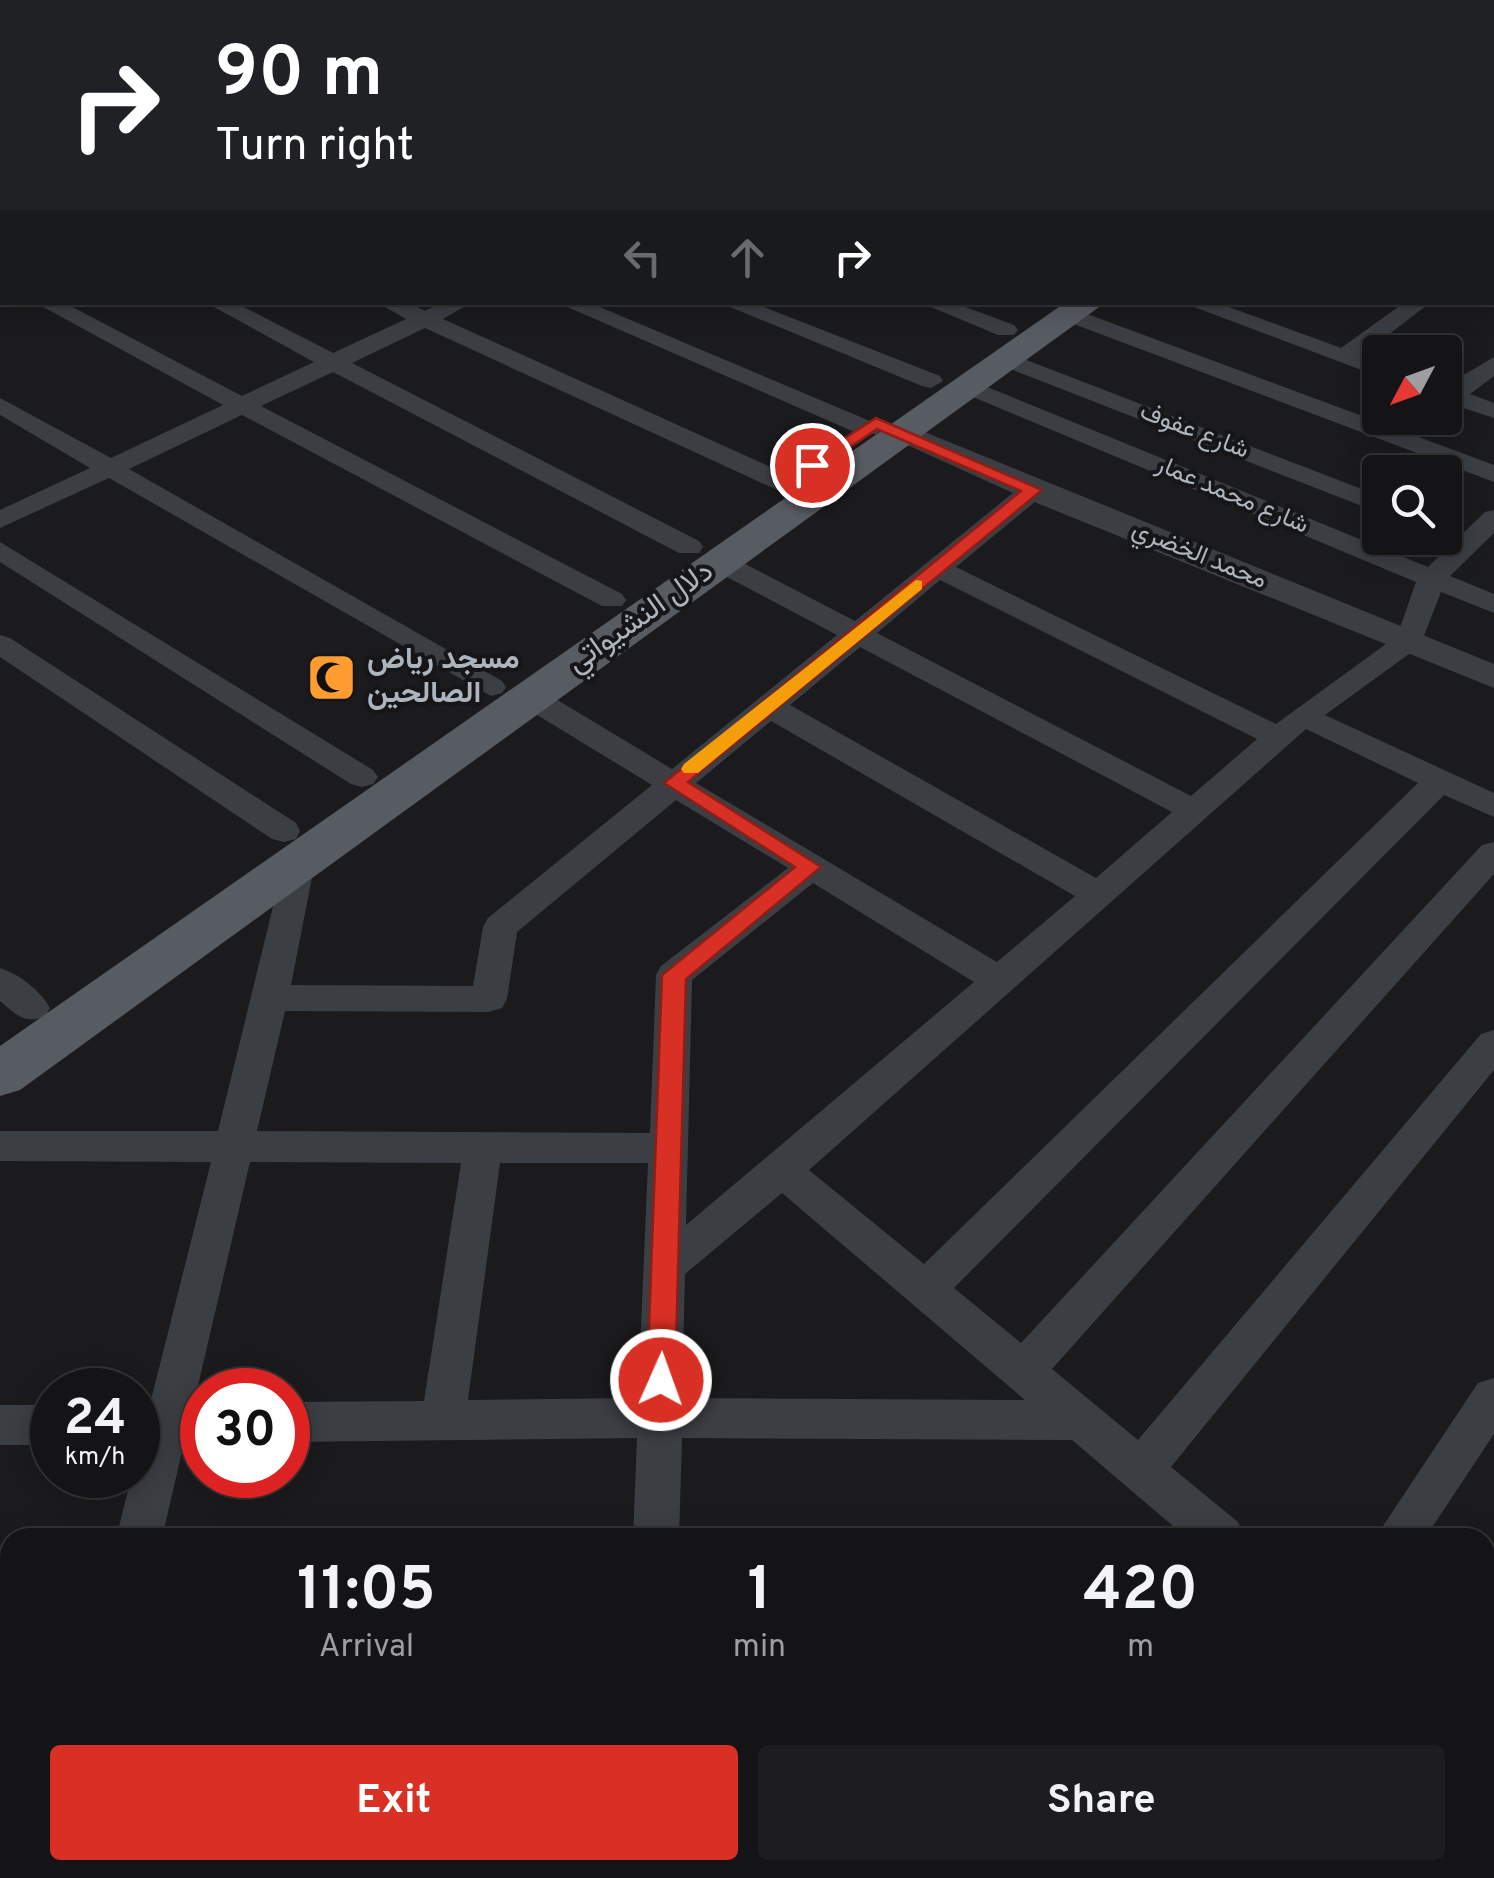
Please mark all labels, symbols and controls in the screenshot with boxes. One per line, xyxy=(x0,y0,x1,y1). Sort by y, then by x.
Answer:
text: 90 m xyxy=(215,32,383,121)
icon: right xyxy=(50,40,180,170)
text: Turn right xyxy=(215,119,414,176)
icon: left xyxy=(615,230,670,285)
icon: ahead xyxy=(720,230,775,285)
icon: right xyxy=(825,230,880,285)
north arrow xyxy=(1362,335,1462,435)
map controls xyxy=(1362,335,1462,555)
street label: شارع عفوف xyxy=(1135,397,1253,467)
pin xyxy=(770,423,855,508)
icon: arrive xyxy=(785,438,840,493)
street label: شارع محمد عمار xyxy=(1150,449,1313,542)
button: search xyxy=(1362,455,1462,555)
street label: محمد الخضري xyxy=(1126,514,1271,599)
street label: دلال النشيواتي xyxy=(561,554,723,684)
place label: مسجد رياض الصالحين xyxy=(367,642,520,713)
mosque icon: مسجد رياض الصالحين xyxy=(306,651,358,703)
position arrow xyxy=(609,1328,713,1432)
speed limit sign: 30 xyxy=(180,1368,310,1498)
text: 24 xyxy=(64,1389,126,1452)
text: km/h xyxy=(65,1442,125,1474)
text: 11:05 xyxy=(297,1555,436,1631)
text: 1 xyxy=(747,1555,771,1631)
text: 420 xyxy=(1083,1555,1198,1631)
text: Arrival xyxy=(319,1628,414,1668)
text: min xyxy=(733,1628,786,1668)
text: m xyxy=(1127,1628,1154,1668)
button: Exit xyxy=(50,1745,738,1860)
button: Share xyxy=(758,1745,1445,1860)

